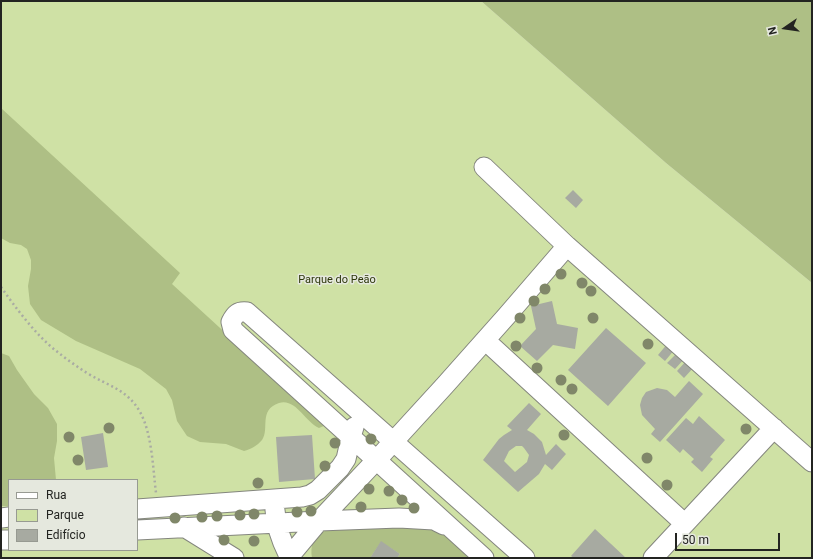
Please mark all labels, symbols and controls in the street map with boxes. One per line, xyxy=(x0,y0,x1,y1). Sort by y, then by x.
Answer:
north arrow xyxy=(765,8,805,48)
text: N xyxy=(766,26,780,36)
park label: Parque do Peão xyxy=(298,273,376,287)
legend xyxy=(8,479,138,551)
text: Rua xyxy=(46,488,67,502)
text: Parque xyxy=(46,508,84,522)
scale bar xyxy=(677,525,782,551)
text: Edifício xyxy=(46,528,86,542)
text: 50 m xyxy=(682,533,709,547)

